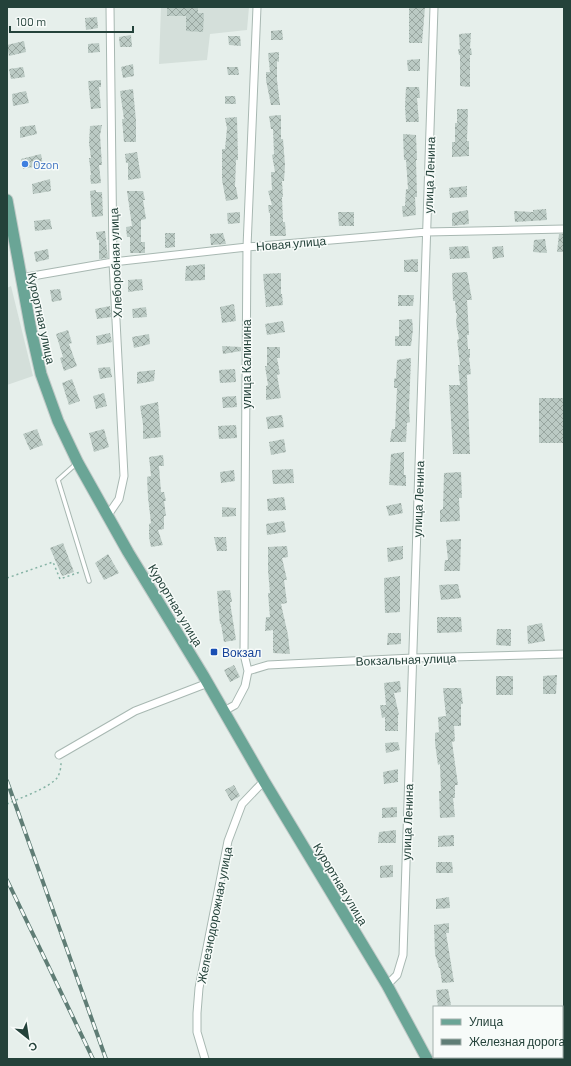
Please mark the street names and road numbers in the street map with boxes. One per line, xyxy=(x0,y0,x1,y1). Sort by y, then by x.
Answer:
street label: улица Ленина xyxy=(421,136,438,214)
street label: Хлеборобная улица xyxy=(106,207,125,318)
street label: Новая улица xyxy=(255,233,327,254)
street label: Курортная улица xyxy=(24,271,59,366)
street label: улица Калинина xyxy=(239,319,254,409)
street label: улица Ленина xyxy=(410,460,427,538)
street label: Курортная улица xyxy=(145,561,206,649)
street label: Вокзальная улица xyxy=(355,650,457,669)
street label: улица Ленина xyxy=(399,783,416,861)
street label: Курортная улица xyxy=(310,840,371,928)
street label: Железнодорожная улица xyxy=(194,845,235,985)

